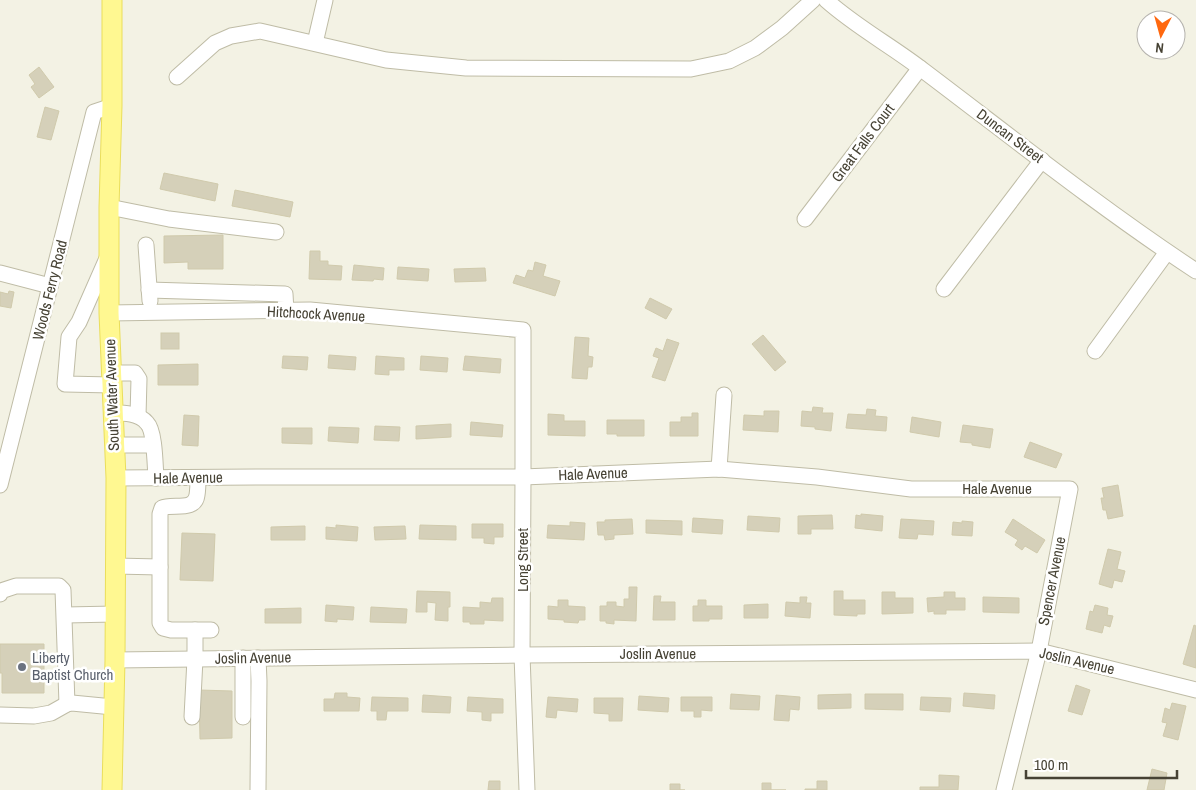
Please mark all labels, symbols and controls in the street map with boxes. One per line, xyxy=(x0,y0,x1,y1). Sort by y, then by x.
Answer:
north arrow xyxy=(1136,10,1186,60)
text: N xyxy=(1155,39,1165,57)
street label: Great Falls Court xyxy=(826,99,899,186)
street label: Duncan Street xyxy=(973,104,1048,168)
street label: Woods Ferry Road xyxy=(27,238,72,342)
street label: Hitchcock Avenue xyxy=(266,300,366,327)
street label: South Water Avenue xyxy=(99,338,124,451)
street label: Hale Avenue xyxy=(558,462,628,485)
street label: Hale Avenue xyxy=(153,466,223,489)
street label: Hale Avenue xyxy=(962,478,1032,499)
street label: Long Street xyxy=(512,528,533,592)
street label: Spencer Avenue xyxy=(1033,535,1070,627)
street label: Joslin Avenue xyxy=(1038,642,1117,679)
street label: Joslin Avenue xyxy=(620,643,696,664)
street label: Joslin Avenue xyxy=(215,646,292,669)
place label: Liberty Baptist Church xyxy=(32,647,113,685)
marker: Liberty Baptist Church xyxy=(16,661,28,673)
scale bar xyxy=(1026,748,1177,780)
text: 100 m xyxy=(1034,754,1068,775)

